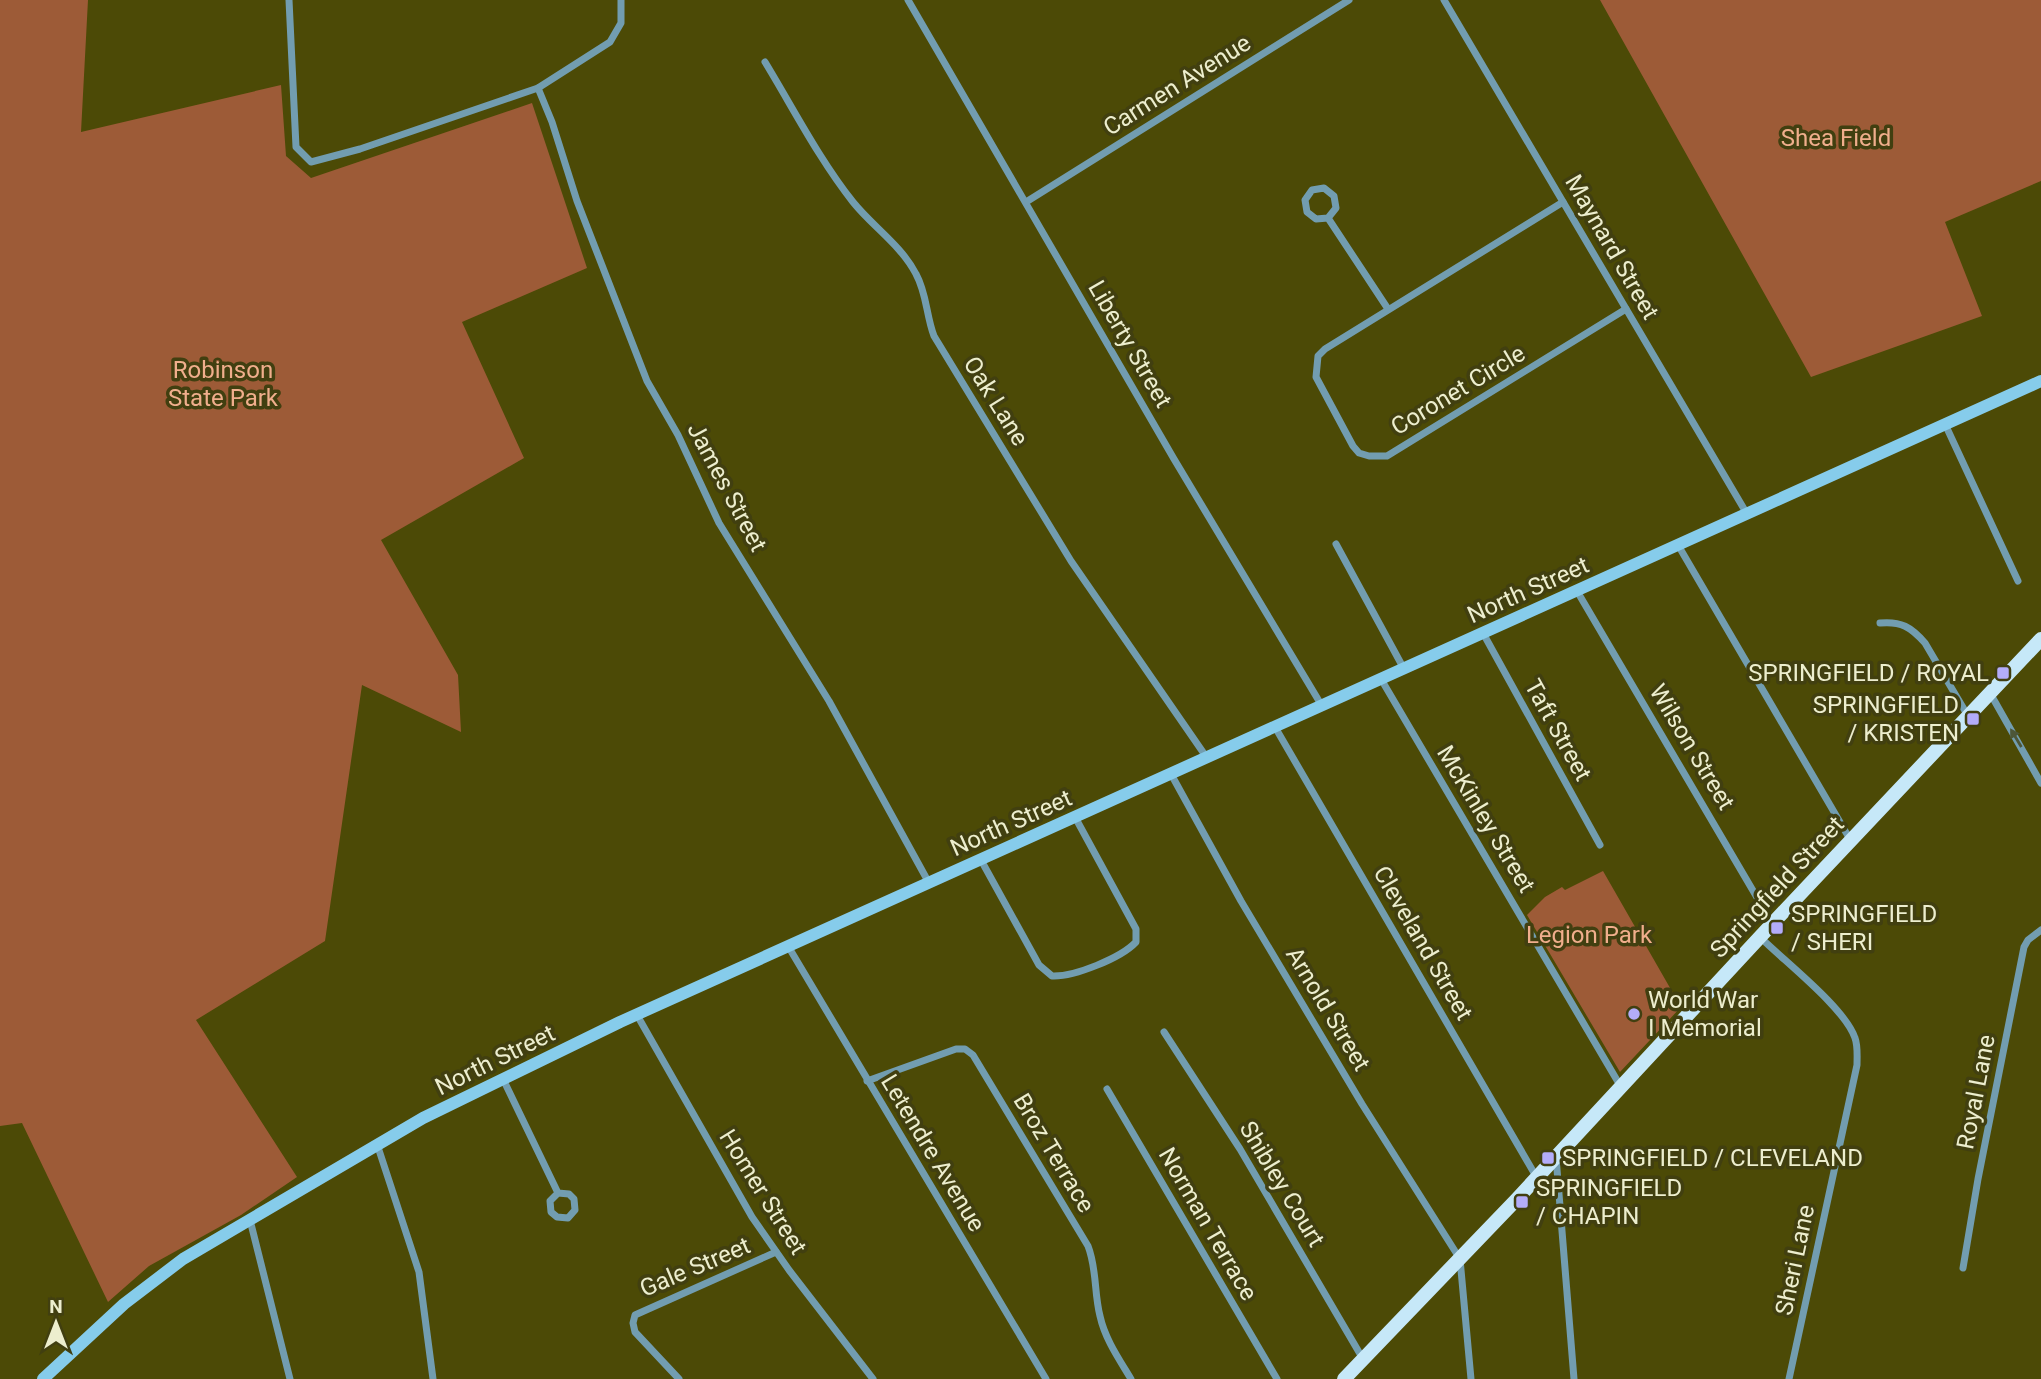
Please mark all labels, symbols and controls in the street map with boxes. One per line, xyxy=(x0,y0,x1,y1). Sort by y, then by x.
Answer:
street label: Carmen Avenue xyxy=(1098,29,1256,141)
park label: Shea Field xyxy=(1781,124,1891,152)
street label: Maynard Street xyxy=(1559,170,1665,324)
street label: Liberty Street xyxy=(1082,275,1178,413)
street label: Coronet Circle xyxy=(1386,339,1530,441)
street label: Oak Lane xyxy=(958,351,1034,451)
park label: Robinson State Park xyxy=(168,356,279,412)
street label: James Street xyxy=(681,418,773,556)
street label: North Street xyxy=(1463,551,1593,629)
place label: SPRINGFIELD / ROYAL xyxy=(1748,659,1989,687)
marker: SPRINGFIELD / ROYAL xyxy=(1995,665,2011,681)
street label: Taft Street xyxy=(1519,674,1597,786)
street label: Wilson Street xyxy=(1644,679,1741,815)
place label: SPRINGFIELD / KRISTEN xyxy=(1813,691,1959,747)
marker: SPRINGFIELD / KRISTEN xyxy=(1965,711,1981,727)
one-way arrow xyxy=(2010,728,2022,747)
street label: McKinley Street xyxy=(1431,740,1541,898)
street label: North Street xyxy=(946,784,1076,862)
street label: Springfield Street xyxy=(1704,810,1850,964)
street label: Cleveland Street xyxy=(1368,861,1478,1025)
place label: SPRINGFIELD / SHERI xyxy=(1791,900,1937,956)
marker: SPRINGFIELD / SHERI xyxy=(1769,920,1785,936)
park label: Legion Park xyxy=(1526,921,1653,949)
street label: Arnold Street xyxy=(1280,942,1376,1076)
place label: World War I Memorial xyxy=(1648,986,1762,1042)
marker: World War I Memorial xyxy=(1626,1006,1642,1022)
street label: North Street xyxy=(430,1019,560,1101)
street label: Royal Lane xyxy=(1951,1032,2001,1152)
street label: Letendre Avenue xyxy=(875,1069,991,1237)
street label: Broz Terrace xyxy=(1008,1088,1100,1218)
street label: Shibley Court xyxy=(1234,1116,1331,1252)
street label: Homer Street xyxy=(714,1124,813,1260)
street label: Norman Terrace xyxy=(1153,1143,1263,1305)
place label: SPRINGFIELD / CLEVELAND xyxy=(1562,1144,1863,1172)
marker: SPRINGFIELD / CLEVELAND xyxy=(1540,1150,1556,1166)
place label: SPRINGFIELD / CHAPIN xyxy=(1536,1174,1682,1230)
marker: SPRINGFIELD / CHAPIN xyxy=(1514,1194,1530,1210)
street label: Sheri Lane xyxy=(1770,1202,1820,1318)
street label: Gale Street xyxy=(636,1231,755,1303)
north arrow xyxy=(21,1288,91,1358)
text: N xyxy=(49,1295,63,1318)

